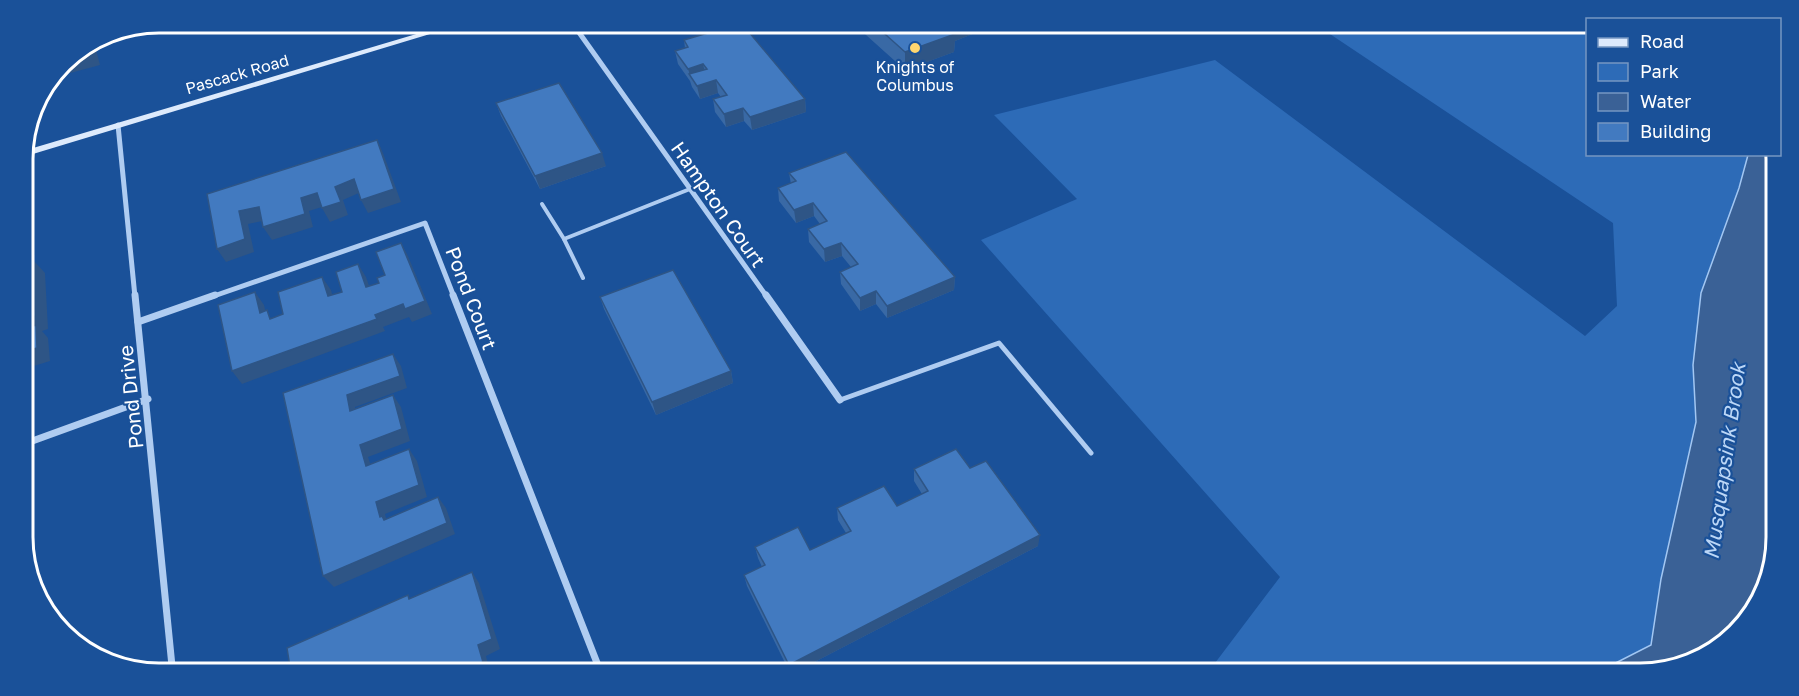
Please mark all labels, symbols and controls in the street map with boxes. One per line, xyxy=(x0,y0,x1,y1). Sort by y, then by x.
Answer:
legend xyxy=(1586,18,1781,156)
text: Road xyxy=(1640,30,1684,52)
marker: Knights of Columbus xyxy=(908,41,922,55)
street label: Pascack Road xyxy=(183,50,291,98)
place label: Knights of Columbus xyxy=(876,57,955,95)
text: Park xyxy=(1640,60,1679,82)
text: Water xyxy=(1640,90,1691,112)
text: Building xyxy=(1640,120,1711,142)
street label: Hampton Court xyxy=(667,137,771,271)
street label: Pond Court xyxy=(441,243,503,353)
street label: Pond Drive xyxy=(113,344,147,450)
water label: Musquapsink Brook xyxy=(1697,359,1751,561)

